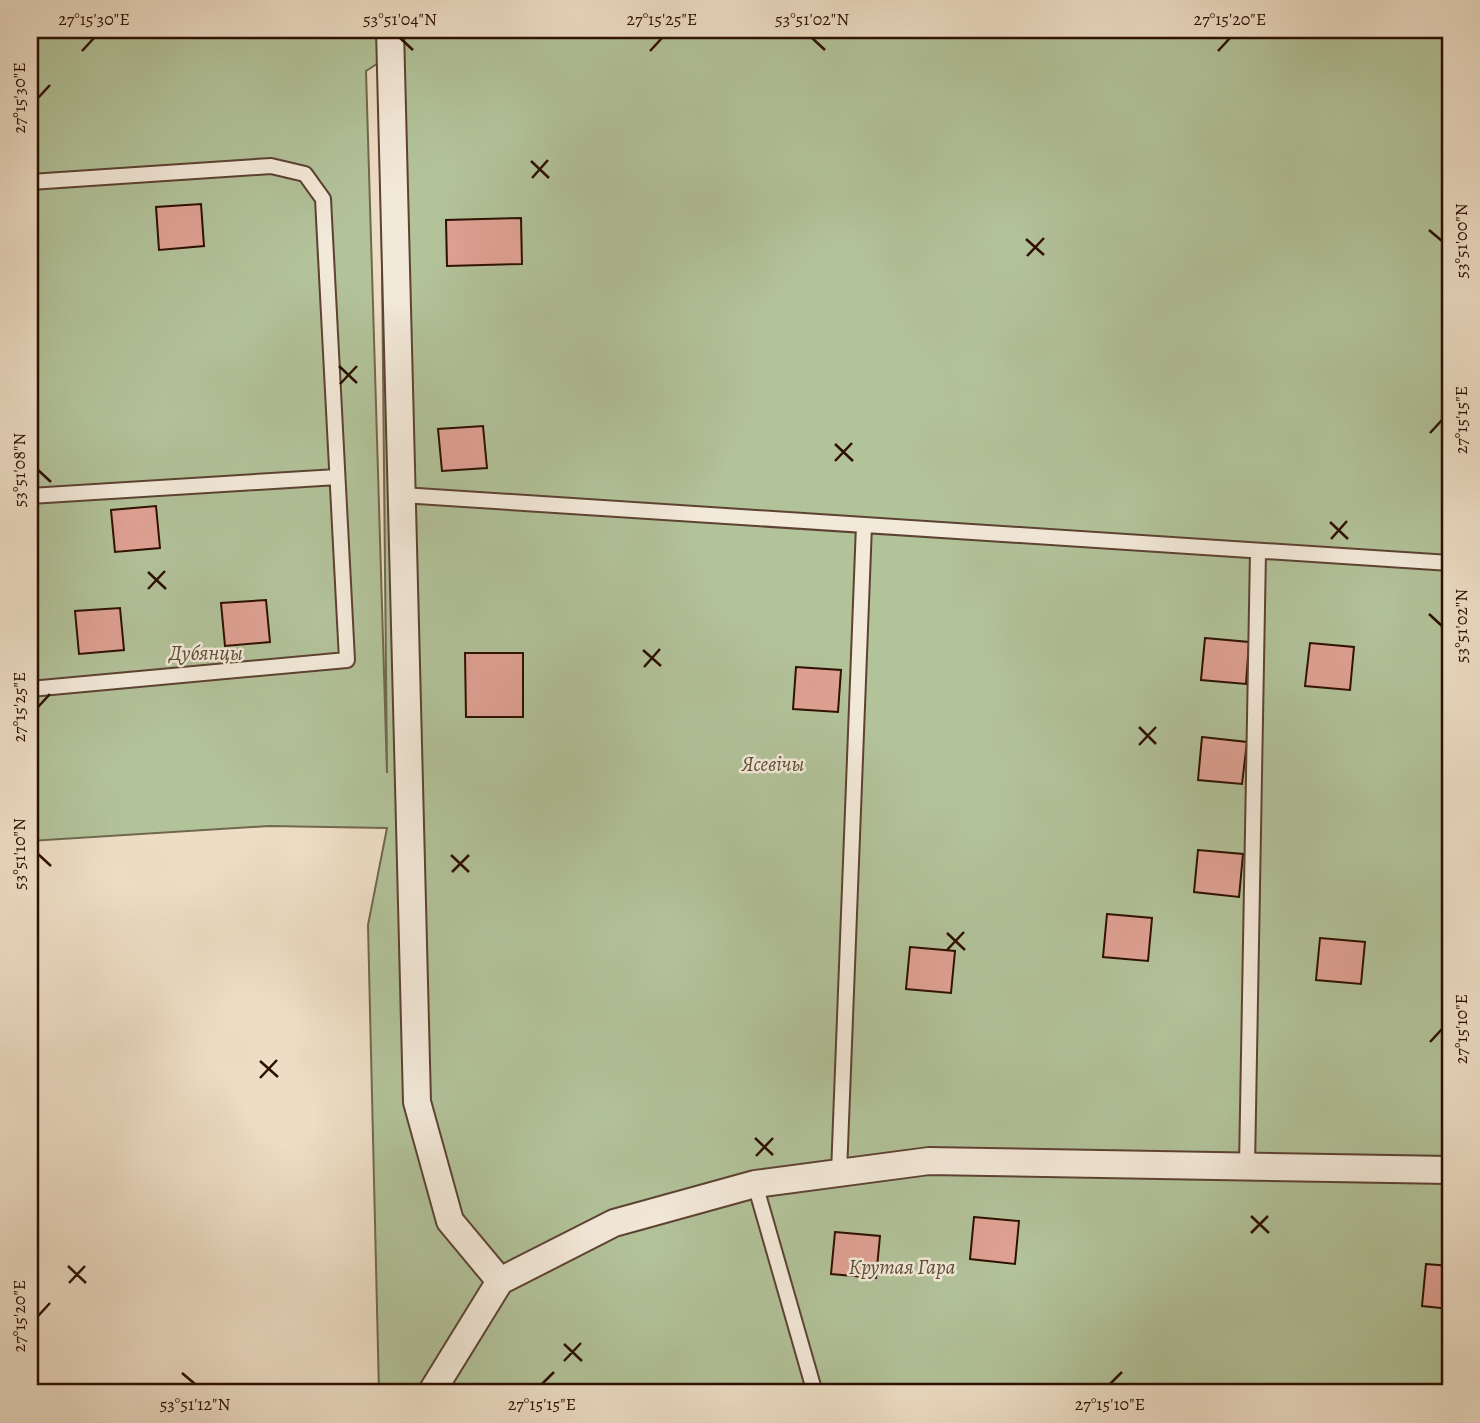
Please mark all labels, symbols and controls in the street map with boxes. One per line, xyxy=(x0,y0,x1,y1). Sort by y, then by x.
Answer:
text: 27°15'30"E xyxy=(58,7,130,31)
text: 53°51'04"N xyxy=(363,7,437,31)
text: 27°15'25"E xyxy=(627,7,697,31)
text: 53°51'02"N xyxy=(775,7,849,31)
text: 27°15'20"E xyxy=(1194,7,1266,31)
text: 27°15'30"E xyxy=(7,62,31,134)
text: 53°51'00"N xyxy=(1449,203,1473,279)
text: 27°15'15"E xyxy=(1449,386,1473,454)
text: 53°51'08"N xyxy=(7,433,31,507)
text: 53°51'02"N xyxy=(1449,589,1473,663)
park label: Дубянцы xyxy=(167,639,243,667)
text: 27°15'25"E xyxy=(7,672,31,742)
park label: Ясевічы xyxy=(741,750,805,778)
text: 53°51'10"N xyxy=(7,818,31,890)
text: 27°15'10"E xyxy=(1449,994,1473,1064)
park label: Крутая Гара xyxy=(849,1253,956,1281)
text: 27°15'20"E xyxy=(7,1280,31,1352)
text: 53°51'12"N xyxy=(160,1392,230,1416)
text: 27°15'15"E xyxy=(508,1392,576,1416)
text: 27°15'10"E xyxy=(1075,1392,1145,1416)

